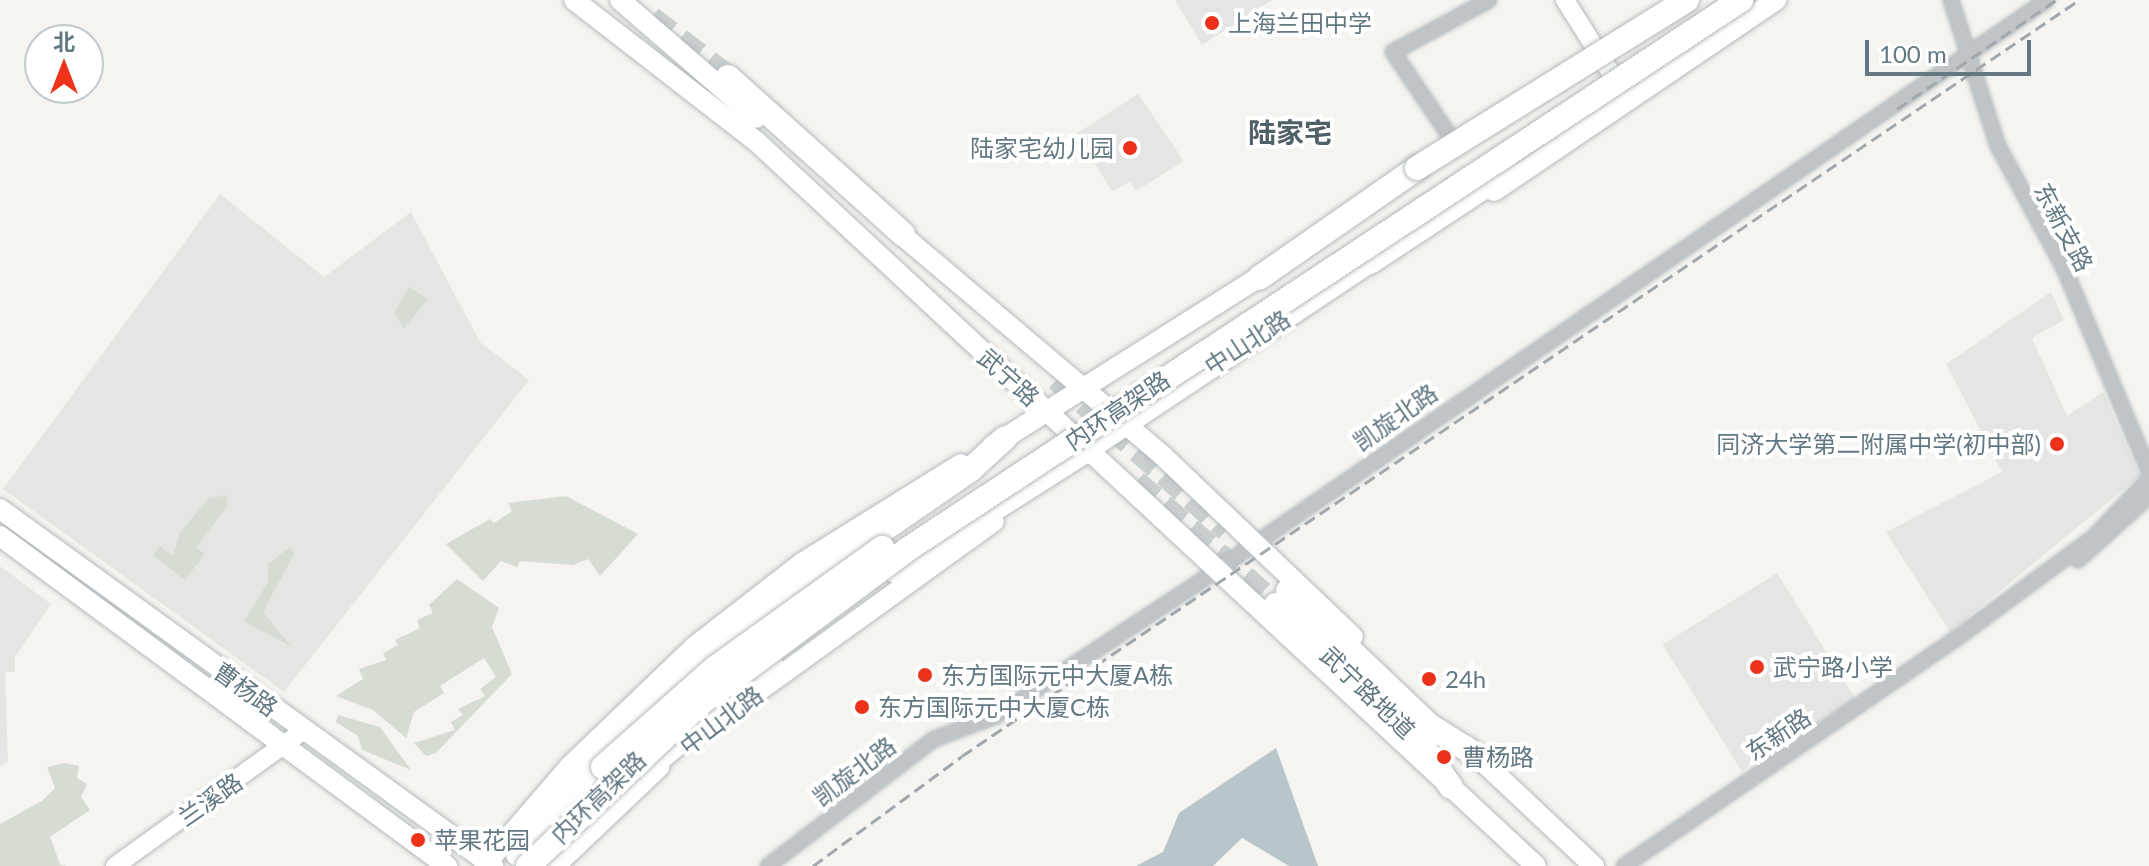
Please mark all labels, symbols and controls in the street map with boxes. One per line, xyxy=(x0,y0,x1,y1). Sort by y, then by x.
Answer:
place label: 上海兰田中学 xyxy=(1228,9,1372,37)
marker: 上海兰田中学 xyxy=(1203,14,1221,32)
north arrow xyxy=(24,24,104,104)
scale bar xyxy=(1869,24,2035,74)
text: 北 xyxy=(53,28,75,55)
text: 100 m xyxy=(1879,39,1947,68)
district label: 陆家宅 xyxy=(1248,115,1332,149)
place label: 陆家宅幼儿园 xyxy=(970,134,1114,162)
marker: 陆家宅幼儿园 xyxy=(1121,139,1139,157)
street label: 东新支路 xyxy=(2029,178,2099,276)
street label: 中山北路 xyxy=(1199,304,1295,380)
street label: 武宁路 xyxy=(973,342,1045,412)
street label: 内环高架路 xyxy=(1059,365,1175,455)
street label: 凯旋北路 xyxy=(1347,378,1443,456)
place label: 同济大学第二附属中学(初中部) xyxy=(1716,430,2041,458)
marker: 同济大学第二附属中学(初中部) xyxy=(2048,435,2066,453)
street label: 武宁路地道 xyxy=(1315,640,1421,744)
place label: 武宁路小学 xyxy=(1773,653,1893,681)
street label: 曹杨路 xyxy=(208,656,284,722)
marker: 武宁路小学 xyxy=(1748,658,1766,676)
place label: 东方国际元中大厦A栋 xyxy=(941,661,1173,689)
place label: 24h xyxy=(1445,665,1486,693)
marker: 东方国际元中大厦A栋 xyxy=(916,666,934,684)
marker: 24h xyxy=(1420,670,1438,688)
street label: 中山北路 xyxy=(674,680,768,760)
place label: 东方国际元中大厦C栋 xyxy=(878,693,1110,721)
marker: 东方国际元中大厦C栋 xyxy=(853,698,871,716)
street label: 东新路 xyxy=(1740,702,1816,766)
street label: 凯旋北路 xyxy=(807,731,901,811)
place label: 曹杨路 xyxy=(1462,743,1534,771)
street label: 内环高架路 xyxy=(545,745,651,849)
marker: 曹杨路 xyxy=(1433,746,1455,768)
street label: 兰溪路 xyxy=(172,767,248,831)
place label: 苹果花园 xyxy=(434,826,530,854)
marker: 苹果花园 xyxy=(409,831,427,849)

